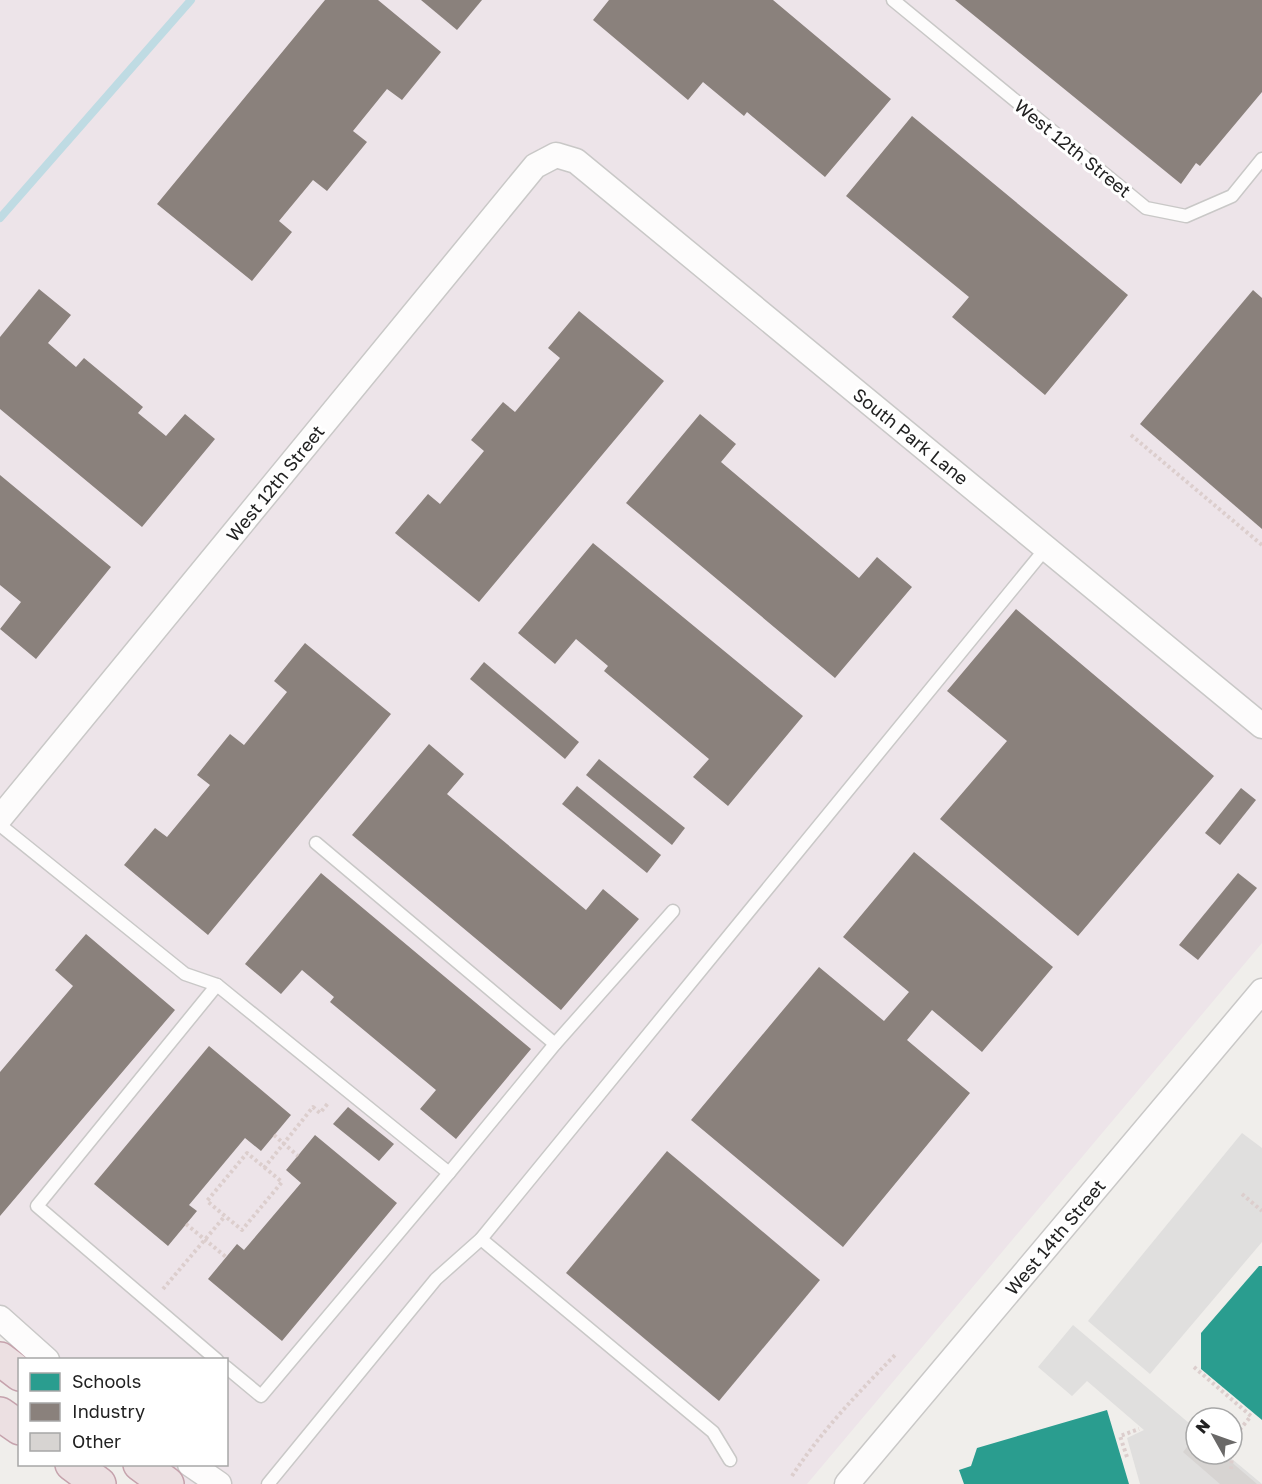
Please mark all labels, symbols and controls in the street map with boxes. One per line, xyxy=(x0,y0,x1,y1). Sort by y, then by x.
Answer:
street label: West 12th Street xyxy=(1010,94,1136,202)
street label: South Park Lane xyxy=(849,383,973,489)
street label: West 12th Street xyxy=(221,420,329,546)
street label: West 14th Street xyxy=(1000,1175,1110,1299)
legend xyxy=(18,1358,228,1466)
text: Schools xyxy=(72,1370,141,1392)
text: Industry xyxy=(72,1400,145,1422)
north arrow xyxy=(1184,1406,1244,1466)
text: N xyxy=(1191,1415,1214,1437)
text: Other xyxy=(72,1430,121,1452)

